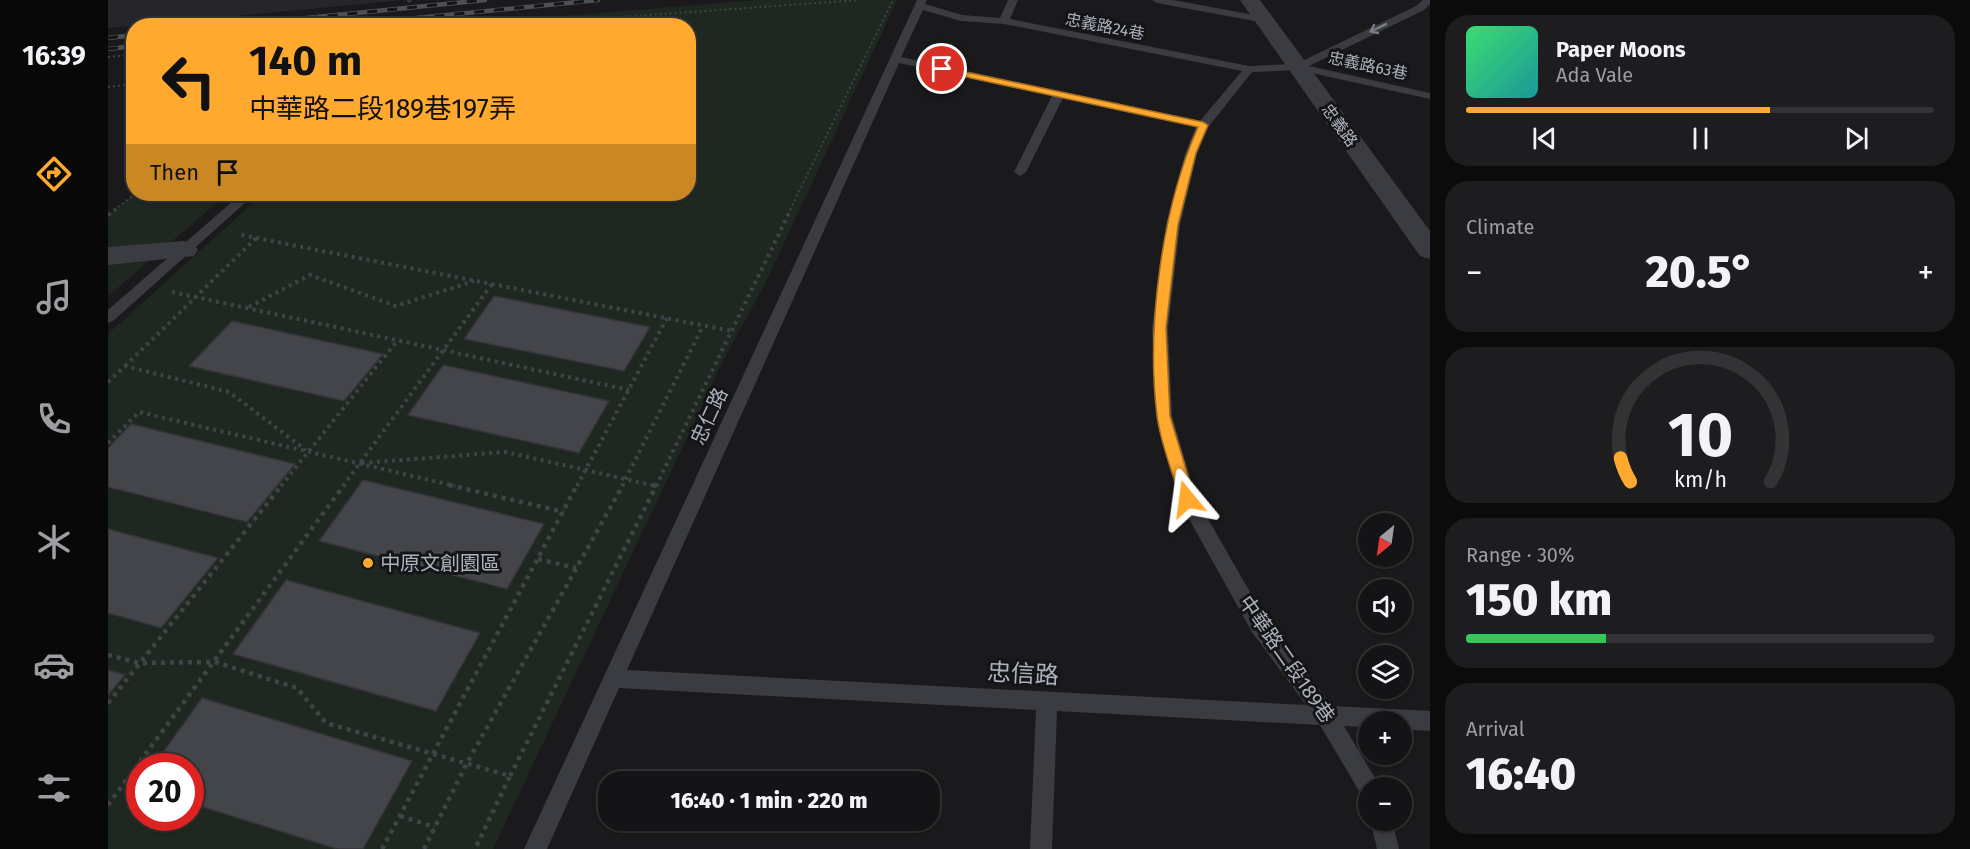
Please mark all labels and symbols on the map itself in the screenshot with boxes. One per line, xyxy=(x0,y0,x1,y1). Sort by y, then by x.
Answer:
street label: 忠義路24巷 xyxy=(1064,10,1146,43)
one-way arrow xyxy=(1369,23,1387,35)
pin xyxy=(916,43,967,94)
street label: 忠義路63巷 xyxy=(1327,48,1409,83)
street label: 忠義路 xyxy=(1318,100,1361,150)
street label: 忠仁路 xyxy=(685,384,733,448)
position arrow xyxy=(1155,467,1219,531)
north arrow xyxy=(1358,513,1412,567)
place label: 中原文創園區 xyxy=(380,551,500,575)
marker: 中原文創園區 xyxy=(361,556,375,570)
street label: 中華路二段189巷 xyxy=(1234,591,1340,727)
street label: 忠信路 xyxy=(986,658,1060,690)
speed limit sign: 20 xyxy=(126,753,204,831)

